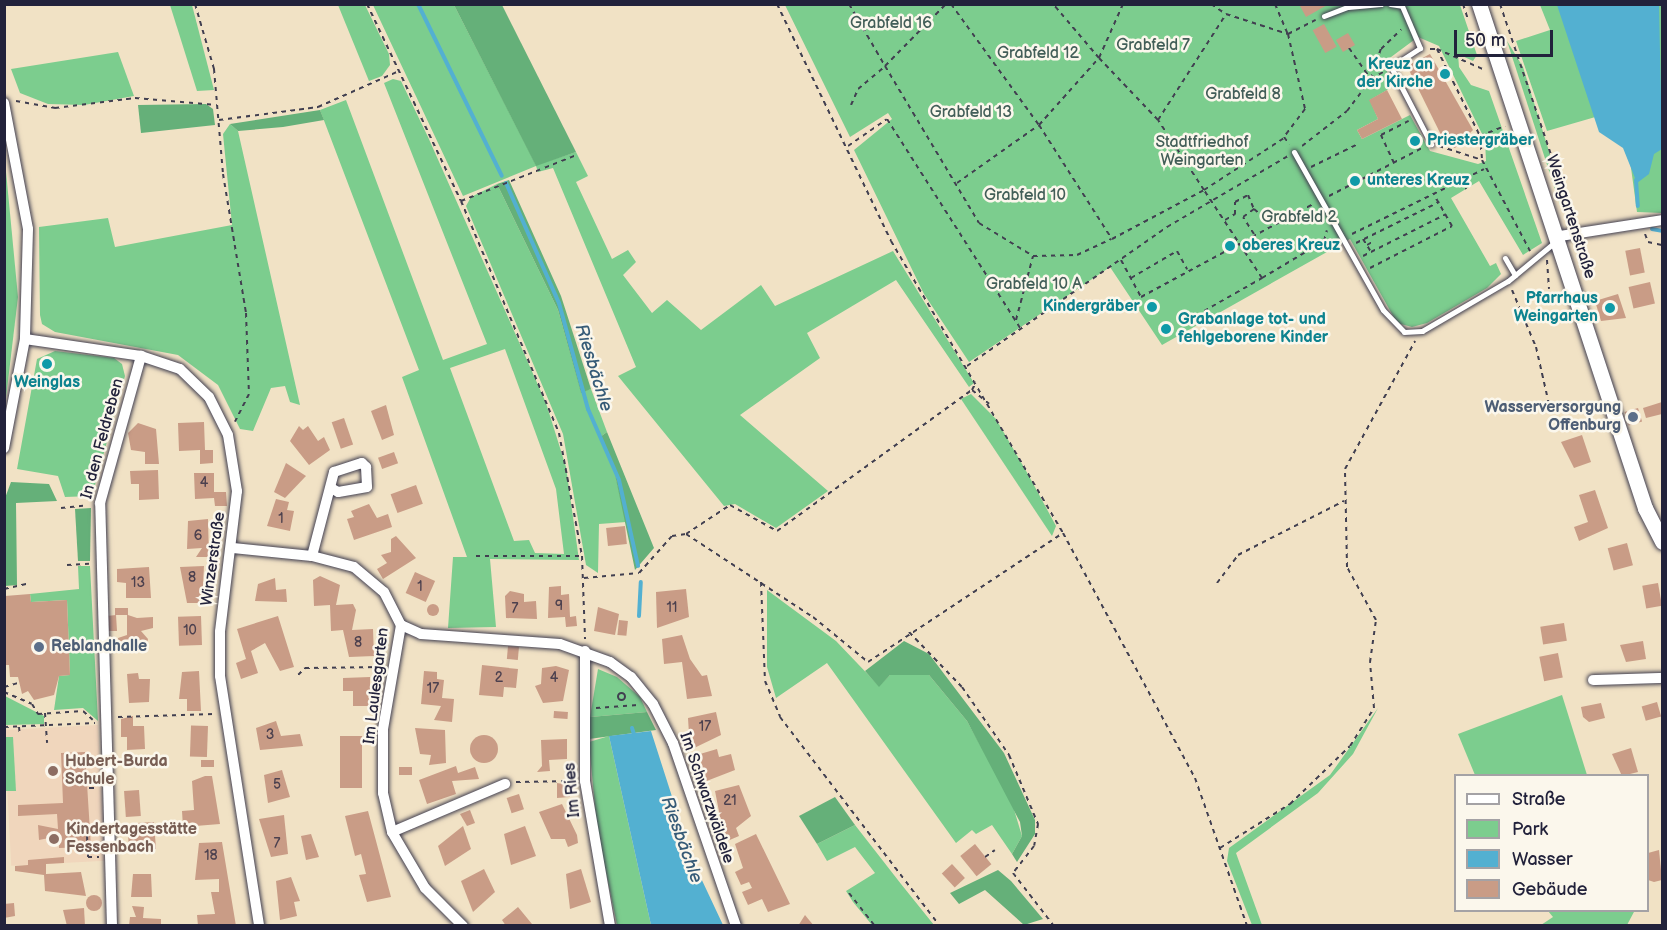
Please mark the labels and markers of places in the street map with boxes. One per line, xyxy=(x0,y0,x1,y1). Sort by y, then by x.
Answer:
place label: Kreuz an der Kirche xyxy=(1357,55,1433,93)
marker: Kreuz an der Kirche xyxy=(1438,67,1452,81)
place label: Priestergräber xyxy=(1427,131,1534,151)
marker: Priestergräber xyxy=(1408,134,1422,148)
place label: unteres Kreuz xyxy=(1367,171,1469,191)
marker: unteres Kreuz xyxy=(1348,174,1362,188)
place label: oberes Kreuz xyxy=(1242,236,1340,256)
marker: oberes Kreuz xyxy=(1223,239,1237,253)
place label: Pfarrhaus Weingarten xyxy=(1514,289,1598,327)
place label: Kindergräber xyxy=(1043,297,1140,317)
marker: Kindergräber xyxy=(1145,300,1159,314)
marker: Pfarrhaus Weingarten xyxy=(1603,301,1617,315)
place label: Grabanlage tot- und fehlgeborene Kinder xyxy=(1178,310,1328,348)
marker: Grabanlage tot- und fehlgeborene Kinder xyxy=(1159,322,1173,336)
marker: Weinglas xyxy=(40,357,54,371)
place label: Weinglas xyxy=(14,373,80,393)
place label: Wasserversorgung Offenburg xyxy=(1485,398,1621,436)
marker: Wasserversorgung Offenburg xyxy=(1626,410,1640,424)
place label: Reblandhalle xyxy=(51,637,147,657)
marker: Reblandhalle xyxy=(32,640,46,654)
place label: Hubert-Burda Schule xyxy=(65,752,168,790)
marker: Hubert-Burda Schule xyxy=(46,764,60,778)
place label: Kindertagesstätte Fessenbach xyxy=(66,820,197,858)
marker: Kindertagesstätte Fessenbach xyxy=(47,832,61,846)

